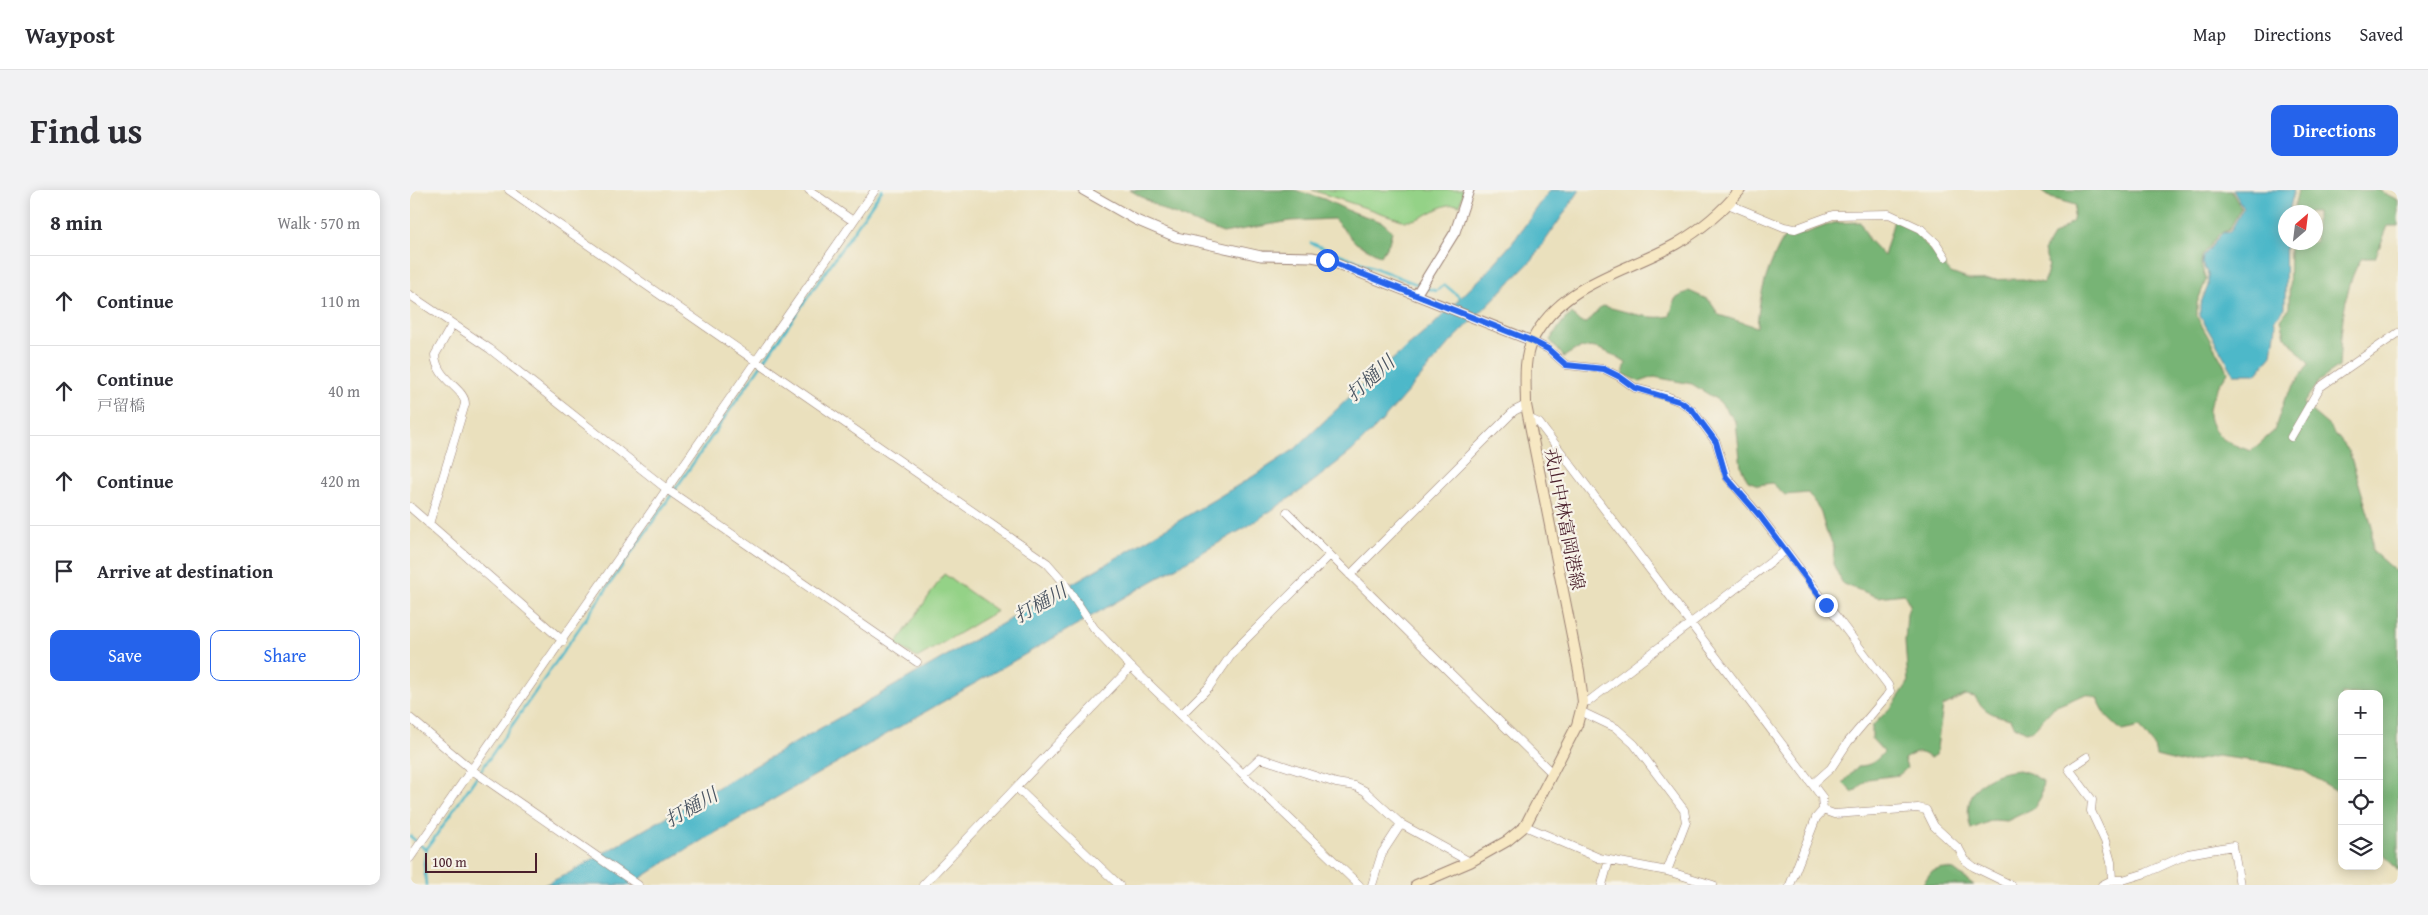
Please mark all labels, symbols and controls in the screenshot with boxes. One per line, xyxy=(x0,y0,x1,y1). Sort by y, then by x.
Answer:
text: Waypost xyxy=(25,17,115,52)
text: Map xyxy=(2193,21,2226,48)
text: Directions xyxy=(2254,21,2331,48)
text: Saved xyxy=(2359,21,2403,48)
text: Find us xyxy=(30,105,143,156)
button: Directions xyxy=(2271,105,2398,156)
north arrow xyxy=(2278,205,2323,250)
text: 8 min xyxy=(50,207,102,238)
text: Walk · 570 m xyxy=(277,211,360,235)
route start xyxy=(1316,249,1339,272)
icon: ahead xyxy=(50,287,78,315)
text: Continue xyxy=(97,287,174,315)
text: 110 m xyxy=(320,289,360,313)
water label: 打樋川 xyxy=(1339,347,1402,407)
text: Continue xyxy=(97,365,174,393)
icon: ahead xyxy=(50,377,78,405)
text: 40 m xyxy=(328,379,360,403)
text: 戸留橋 xyxy=(97,393,145,417)
street label: 戎山中林富岡港線 xyxy=(1538,446,1592,592)
icon: ahead xyxy=(50,467,78,495)
text: Continue xyxy=(97,467,174,495)
text: 420 m xyxy=(320,469,360,493)
icon: arrive xyxy=(50,557,78,585)
text: Arrive at destination xyxy=(97,557,273,585)
water label: 打樋川 xyxy=(1008,576,1073,629)
route end xyxy=(1815,594,1838,617)
button: Save xyxy=(50,630,200,681)
button: Share xyxy=(210,630,360,681)
map controls xyxy=(2338,690,2383,870)
button: + xyxy=(2338,690,2383,735)
button: − xyxy=(2338,735,2383,780)
water label: 打樋川 xyxy=(659,780,724,833)
button: locate xyxy=(2338,780,2383,825)
button: layers xyxy=(2338,825,2383,870)
scale bar xyxy=(425,850,538,873)
text: 100 m xyxy=(432,852,467,872)

